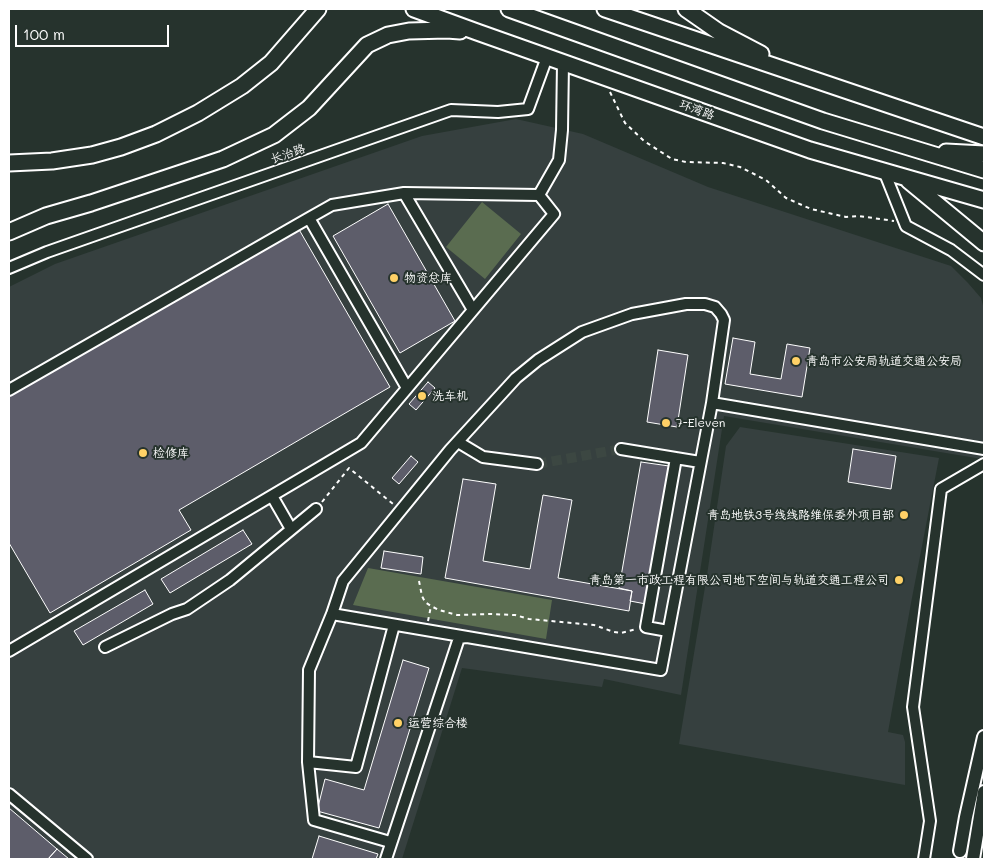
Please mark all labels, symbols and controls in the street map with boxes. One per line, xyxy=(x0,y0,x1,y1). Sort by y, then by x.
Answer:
scale bar xyxy=(18,15,171,47)
text: 100 m xyxy=(23,24,65,44)
street label: 环湾路 xyxy=(678,97,716,123)
street label: 长治路 xyxy=(269,141,307,167)
place label: 物资总库 xyxy=(404,271,452,285)
marker: 物资总库 xyxy=(388,272,400,284)
place label: 青岛市公安局轨道交通公安局 xyxy=(806,354,962,368)
marker: 青岛市公安局轨道交通公安局 xyxy=(790,355,802,367)
place label: 洗车机 xyxy=(432,389,468,403)
marker: 洗车机 xyxy=(416,390,428,402)
place label: 7-Eleven xyxy=(676,416,725,430)
marker: 7-Eleven xyxy=(660,417,672,429)
place label: 检修库 xyxy=(153,446,189,460)
marker: 检修库 xyxy=(137,447,149,459)
place label: 青岛地铁3号线线路维保委外项目部 xyxy=(707,508,894,522)
marker: 青岛地铁3号线线路维保委外项目部 xyxy=(898,509,910,521)
place label: 青岛第一市政工程有限公司地下空间与轨道交通工程公司 xyxy=(589,573,889,587)
marker: 青岛第一市政工程有限公司地下空间与轨道交通工程公司 xyxy=(893,574,905,586)
place label: 运营综合楼 xyxy=(408,716,468,730)
marker: 运营综合楼 xyxy=(392,717,404,729)

